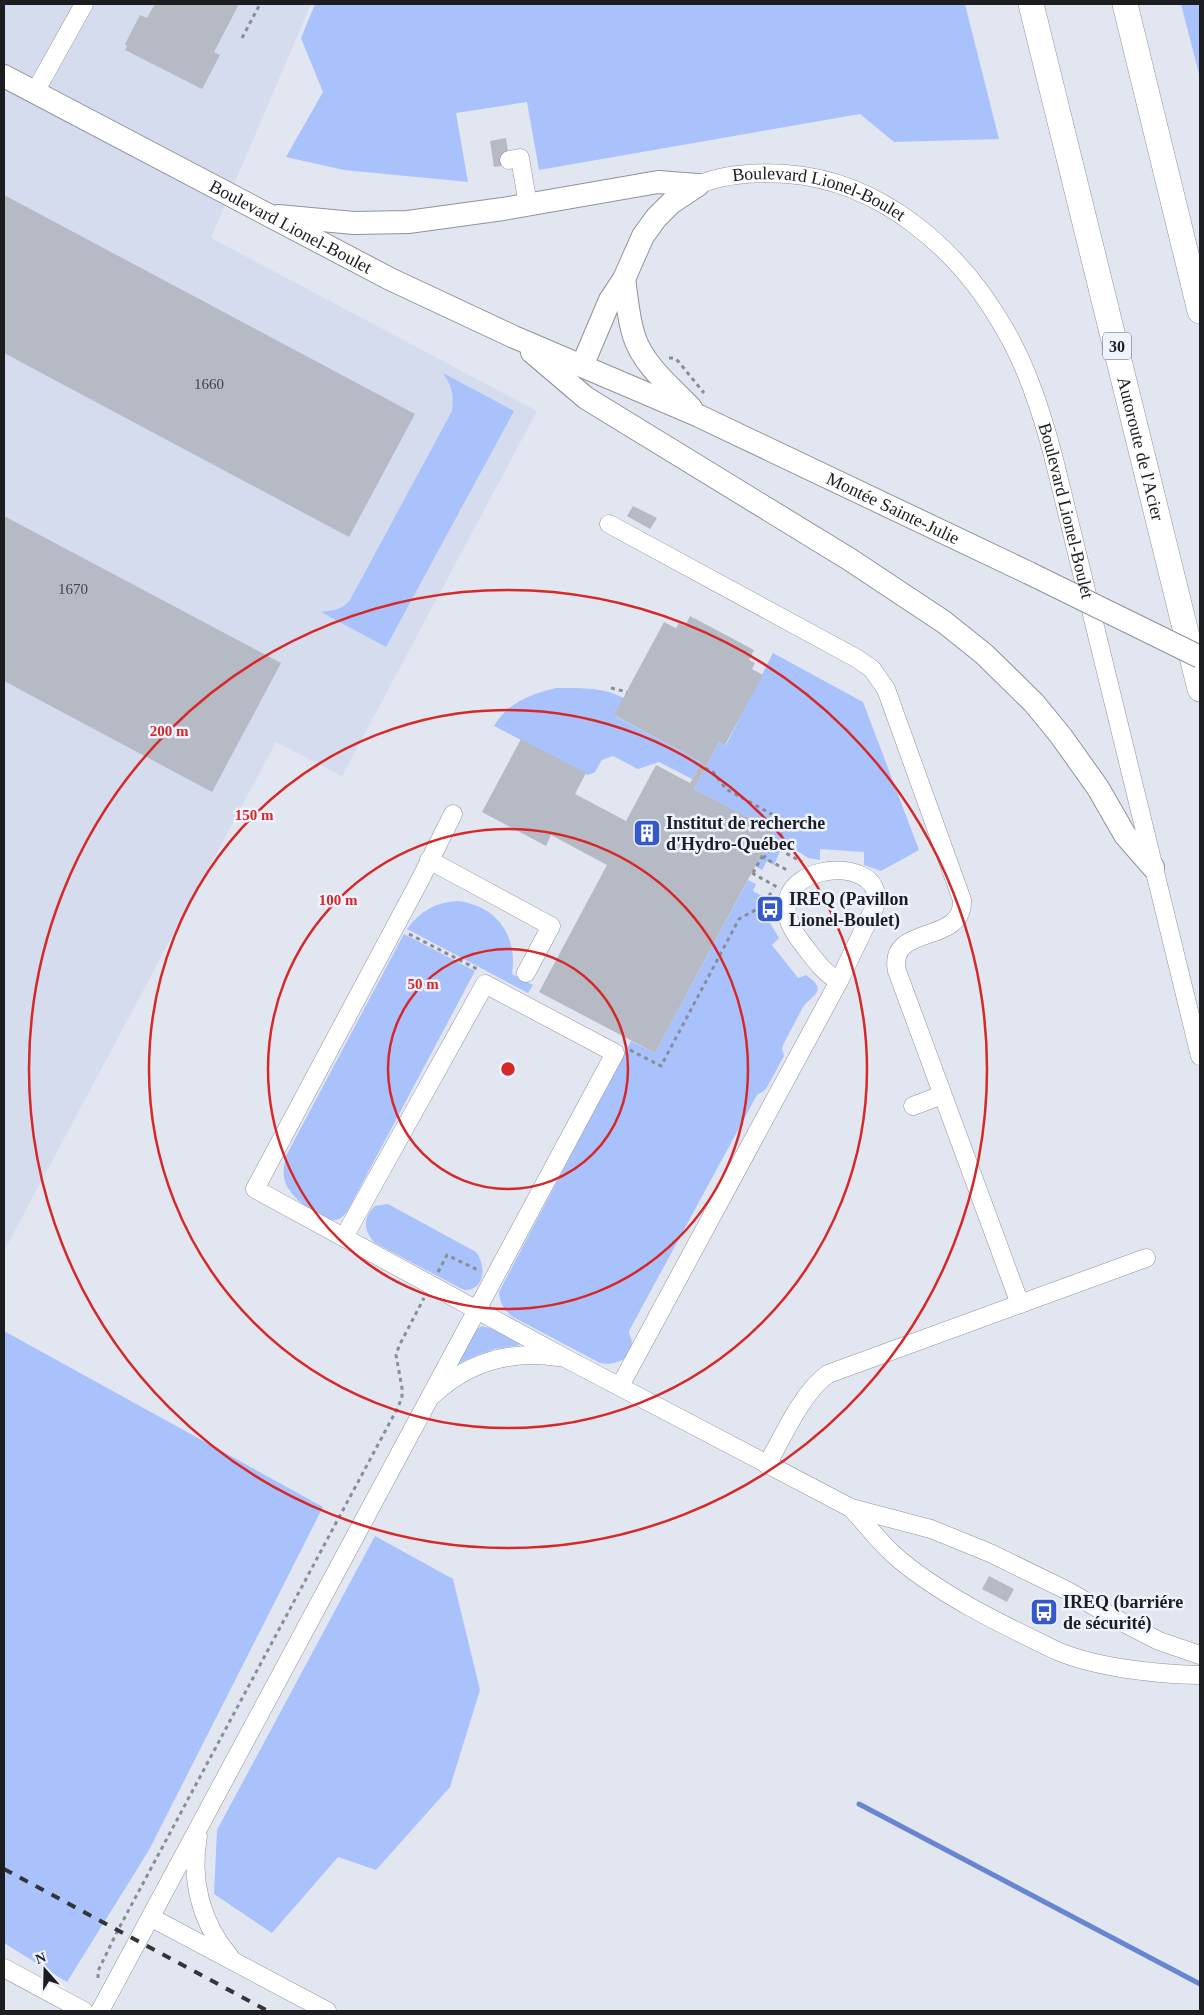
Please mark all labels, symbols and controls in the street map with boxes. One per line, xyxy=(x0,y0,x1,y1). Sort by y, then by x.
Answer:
street label: Boulevard Lionel-Boulet xyxy=(731,163,909,225)
street label: Boulevard Lionel-Boulet xyxy=(206,176,375,278)
road number: 30 xyxy=(1103,332,1131,360)
street label: Autoroute de l'Acier xyxy=(1113,375,1168,523)
house number: 1660 xyxy=(194,376,224,392)
street label: Boulevard Lionel-Boulet xyxy=(1034,420,1098,601)
street label: Montée Sainte-Julie xyxy=(823,468,963,548)
house number: 1670 xyxy=(58,581,88,597)
text: 200 m xyxy=(150,723,189,739)
text: 150 m xyxy=(235,807,274,823)
place label: Institut de recherche d'Hydro-Québec xyxy=(666,813,825,854)
building icon: Institut de recherche d'Hydro-Québec xyxy=(632,818,662,848)
place label: IREQ (Pavillon Lionel-Boulet) xyxy=(789,889,909,931)
text: 100 m xyxy=(319,892,358,908)
bus stop icon: IREQ (Pavillon Lionel-Boulet) xyxy=(755,894,785,924)
text: 50 m xyxy=(407,976,439,992)
centre of rings xyxy=(499,1060,517,1078)
place label: IREQ (barriére de sécurité) xyxy=(1063,1592,1183,1634)
bus stop icon: IREQ (barriére de sécurité) xyxy=(1029,1597,1059,1627)
north arrow xyxy=(20,1945,70,1995)
text: N xyxy=(33,1949,48,1967)

